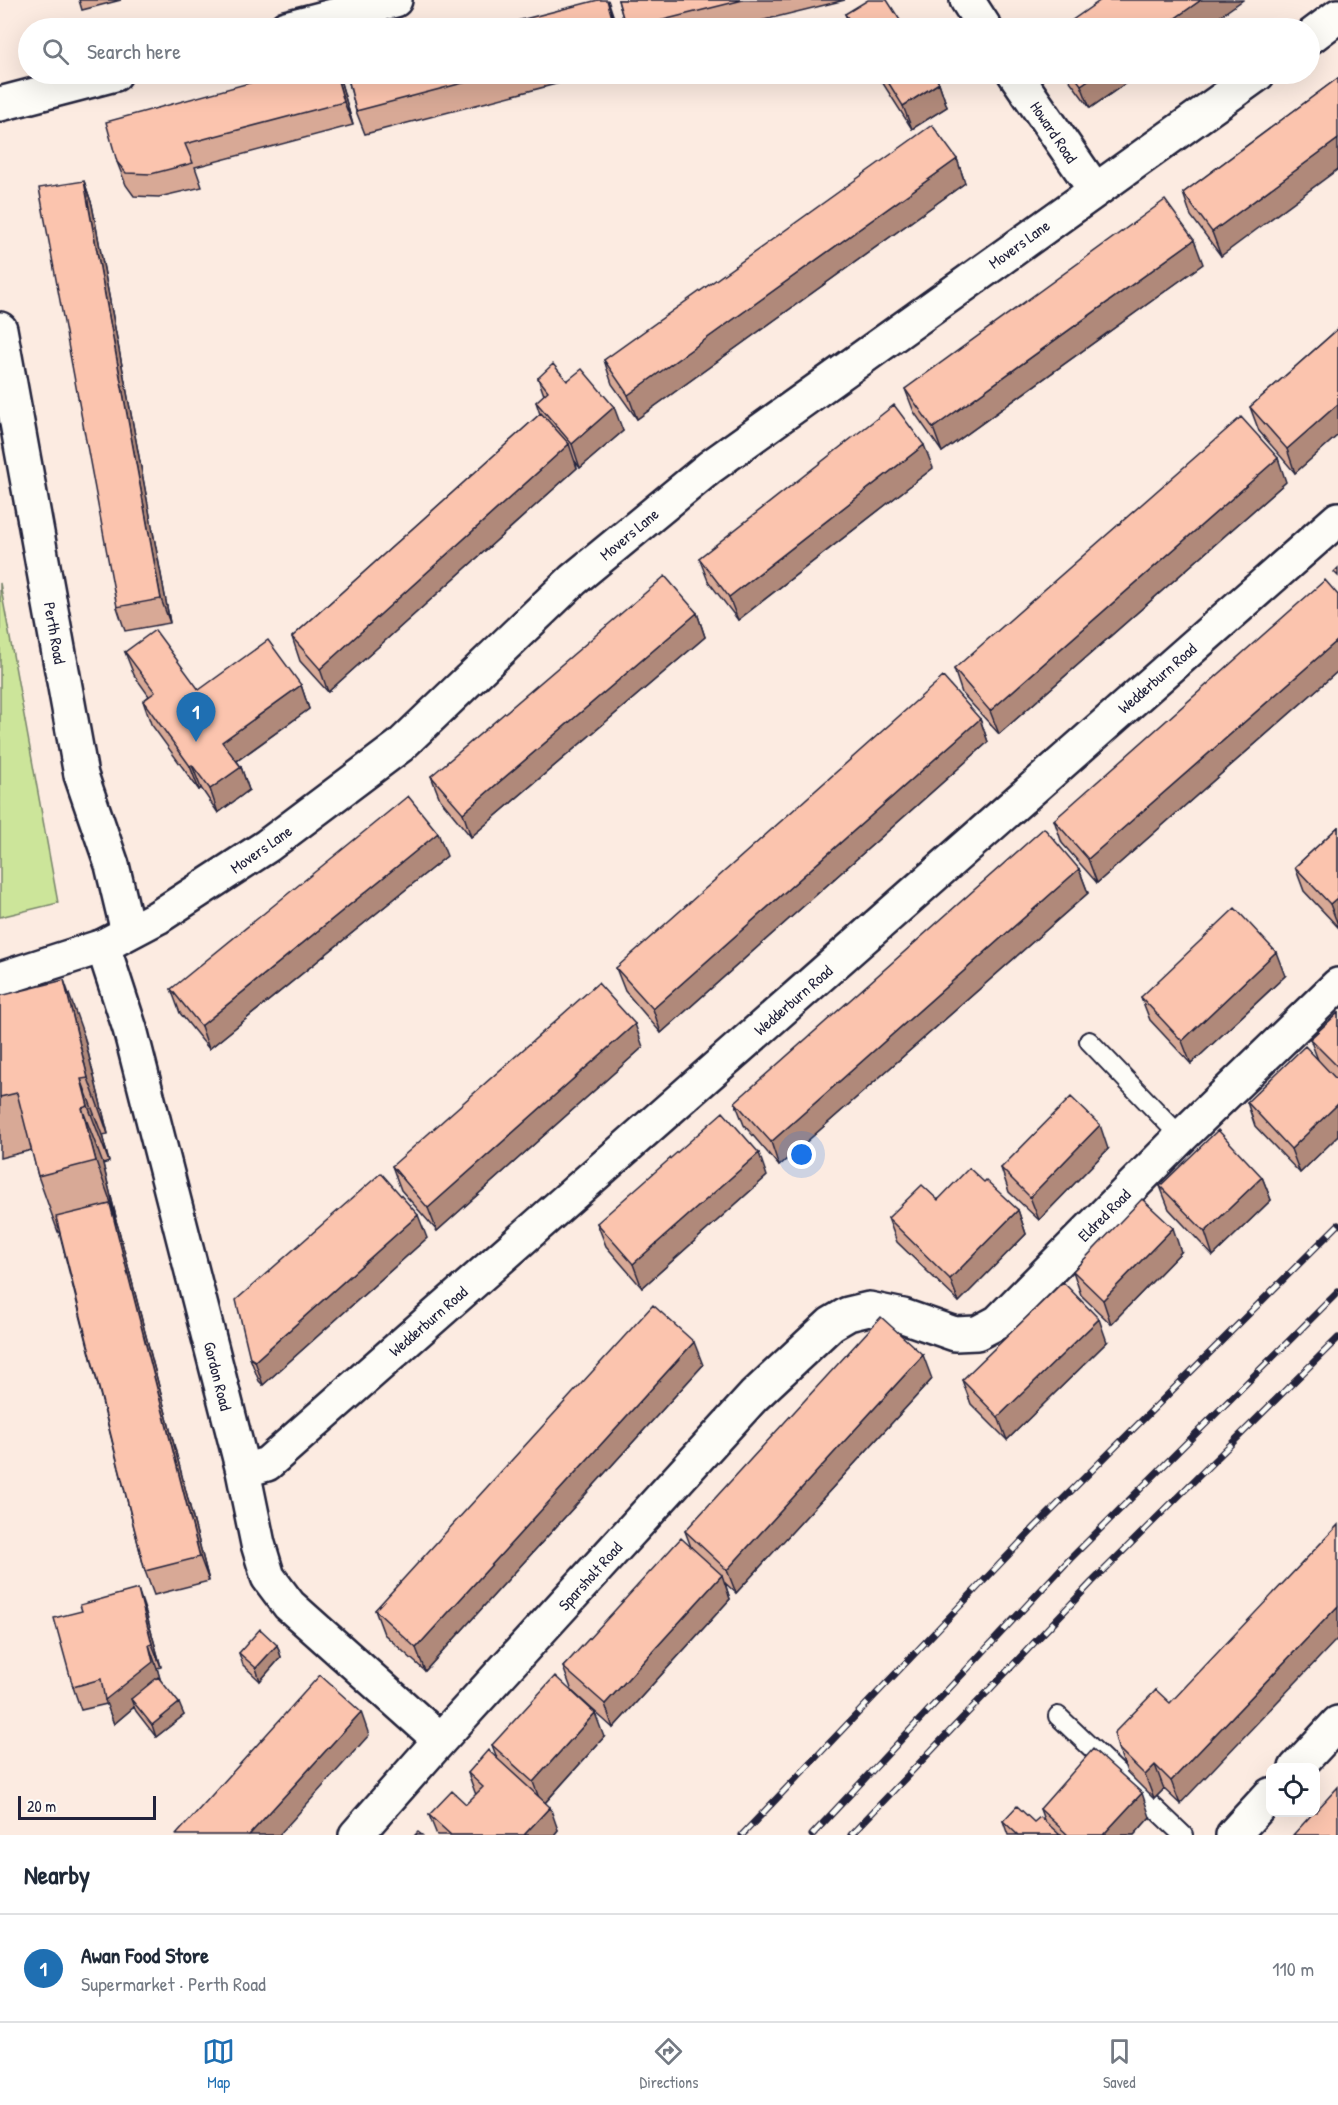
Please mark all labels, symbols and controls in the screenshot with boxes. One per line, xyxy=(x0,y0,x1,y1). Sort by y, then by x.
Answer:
search box xyxy=(18,18,1320,84)
icon: search xyxy=(39,35,72,68)
text: Search here xyxy=(87,36,181,66)
street label: Howard Road xyxy=(1025,97,1083,167)
street label: Movers Lane xyxy=(984,214,1055,274)
street label: Movers Lane xyxy=(595,502,664,565)
street label: Perth Road xyxy=(39,600,71,666)
street label: Wedderburn Road xyxy=(1113,638,1201,718)
pin: 1 xyxy=(176,692,216,742)
street label: Movers Lane xyxy=(226,819,297,878)
street label: Wedderburn Road xyxy=(749,960,837,1040)
your location xyxy=(787,1140,816,1169)
street label: Eldred Road xyxy=(1073,1184,1135,1246)
street label: Wedderburn Road xyxy=(384,1281,472,1361)
street label: Gordon Road xyxy=(199,1339,237,1413)
street label: Sparsholt Road xyxy=(553,1537,627,1615)
map controls xyxy=(1266,1763,1320,1817)
button: locate xyxy=(1266,1763,1320,1817)
scale bar xyxy=(18,1793,156,1820)
text: 20 m xyxy=(27,1795,56,1817)
text: Nearby xyxy=(24,1857,90,1892)
text: Awan Food Store xyxy=(81,1940,209,1970)
text: 1 xyxy=(40,1955,47,1982)
text: 110 m xyxy=(1272,1955,1314,1982)
text: Supermarket · Perth Road xyxy=(81,1970,266,1997)
tab: Map xyxy=(202,2035,235,2093)
tab: Directions xyxy=(640,2035,698,2093)
tab: Saved xyxy=(1103,2035,1136,2093)

